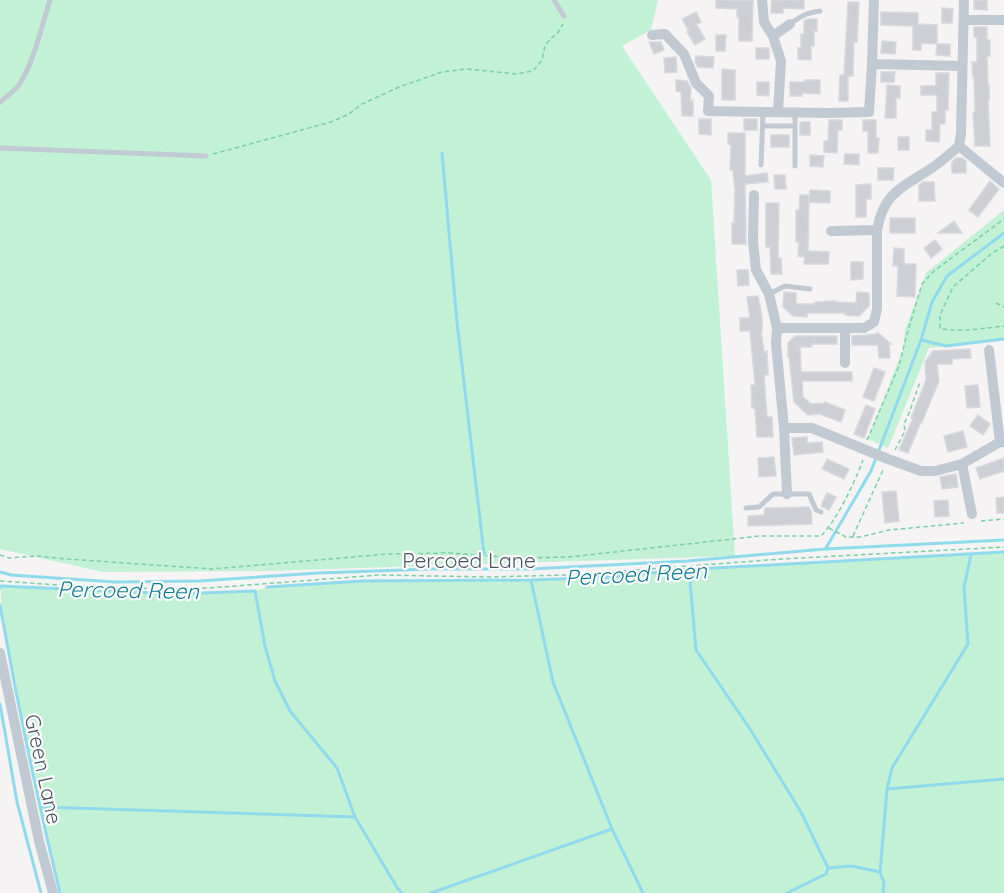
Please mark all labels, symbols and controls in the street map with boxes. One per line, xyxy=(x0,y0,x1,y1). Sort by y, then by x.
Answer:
street label: Percoed Lane xyxy=(402,547,536,573)
water label: Percoed Reen xyxy=(564,556,709,592)
water label: Percoed Reen xyxy=(57,575,200,605)
street label: Green Lane xyxy=(20,712,68,826)

